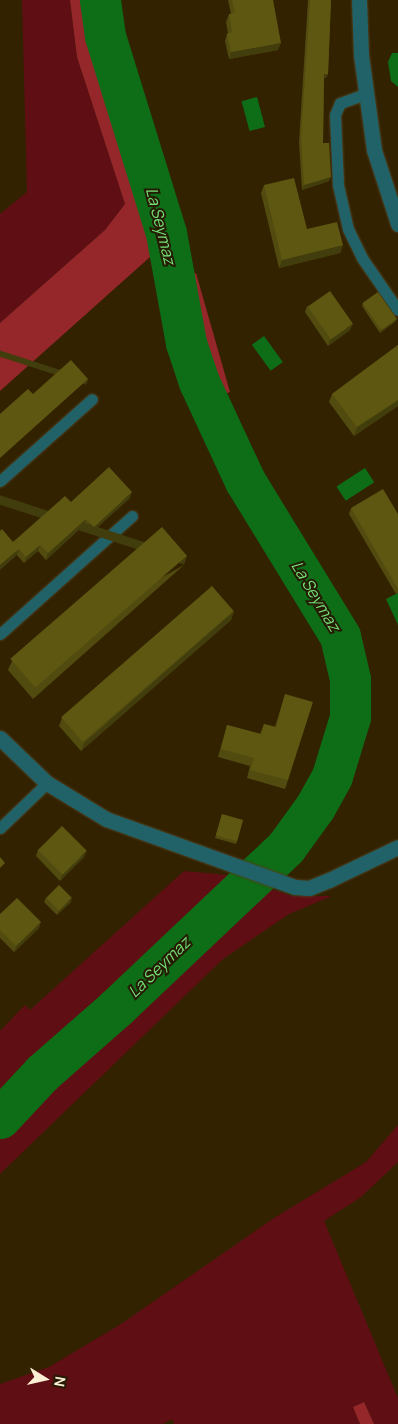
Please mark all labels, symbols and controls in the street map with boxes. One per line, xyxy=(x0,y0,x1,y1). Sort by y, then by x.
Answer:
water label: La Seymaz xyxy=(142,186,180,266)
water label: La Seymaz xyxy=(288,557,344,635)
water label: La Seymaz xyxy=(124,933,194,1001)
north arrow xyxy=(20,1354,70,1404)
text: N xyxy=(50,1375,70,1388)

